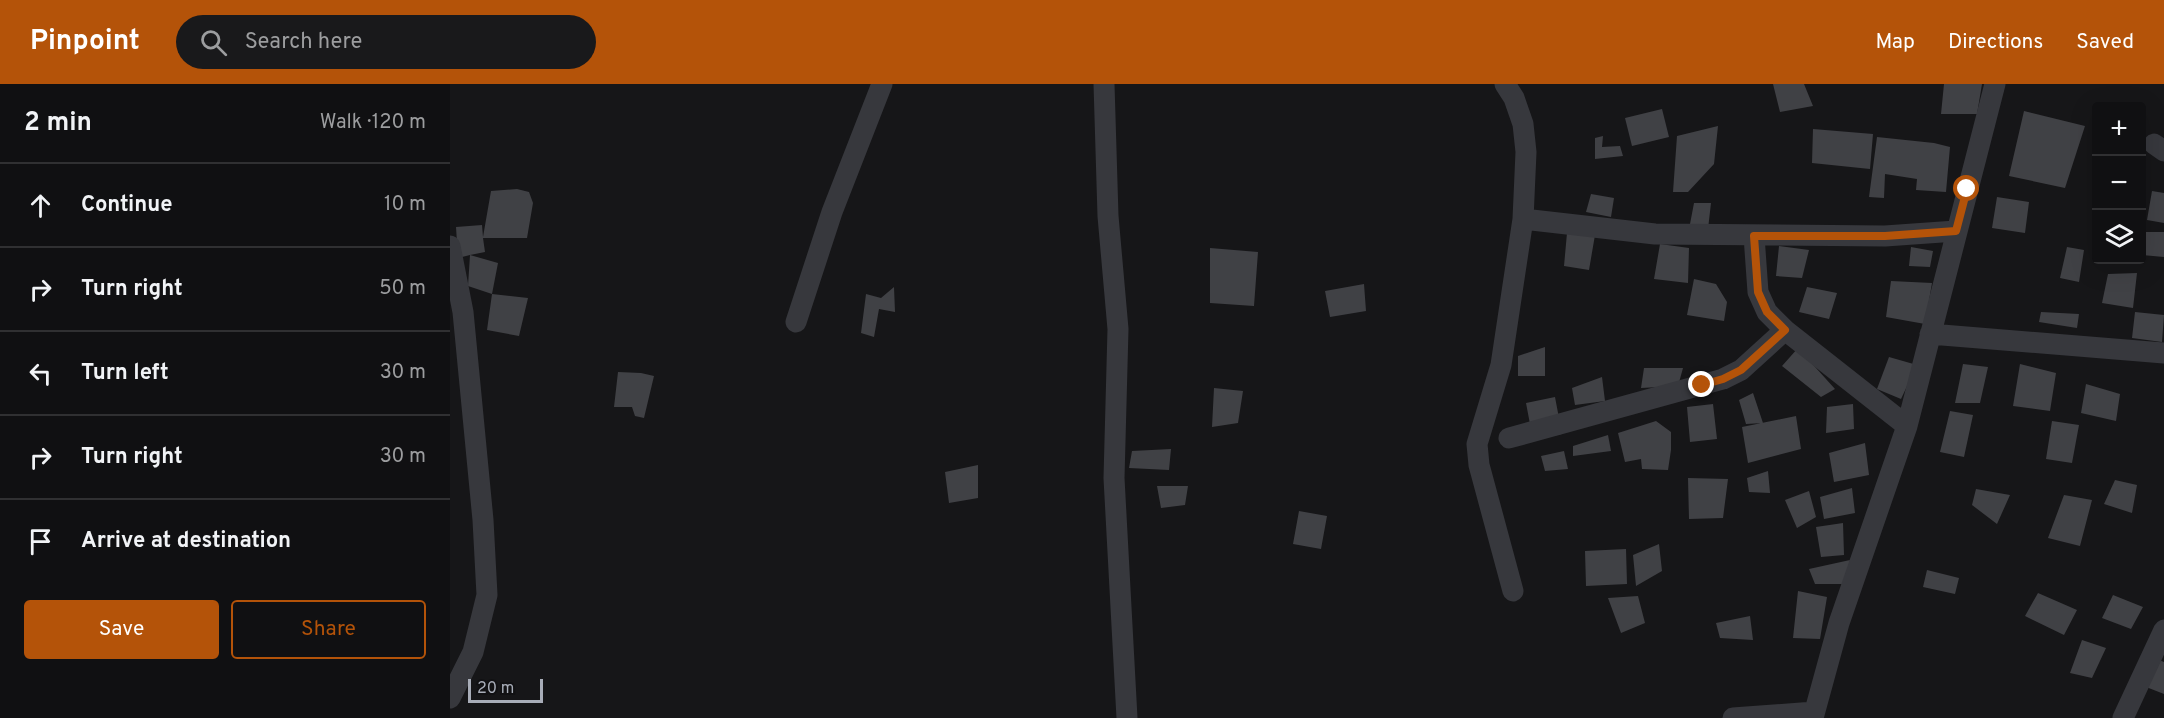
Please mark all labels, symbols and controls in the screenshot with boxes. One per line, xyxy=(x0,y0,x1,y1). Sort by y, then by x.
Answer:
search box xyxy=(176,15,596,69)
text: Pinpoint xyxy=(30,24,140,60)
icon: search xyxy=(197,26,230,59)
text: Search here xyxy=(245,29,362,56)
text: Map xyxy=(1875,29,1915,56)
text: Directions xyxy=(1948,29,2043,56)
text: Saved xyxy=(2076,29,2134,56)
map controls xyxy=(2092,102,2146,264)
button: + xyxy=(2092,102,2146,156)
text: 2 min xyxy=(24,107,92,140)
text: Walk · 120 m xyxy=(320,110,426,136)
button: − xyxy=(2092,156,2146,210)
route start xyxy=(1953,175,1979,201)
icon: ahead xyxy=(24,189,57,222)
text: Continue xyxy=(81,192,172,219)
text: 10 m xyxy=(384,192,426,218)
button: layers xyxy=(2092,210,2146,264)
icon: right xyxy=(24,273,57,306)
text: Turn right xyxy=(81,276,183,303)
text: 50 m xyxy=(379,276,426,302)
icon: left xyxy=(24,357,57,390)
text: Turn left xyxy=(81,360,169,387)
text: 30 m xyxy=(380,360,426,386)
route end xyxy=(1688,371,1714,397)
icon: right xyxy=(24,441,57,474)
text: Turn right xyxy=(81,444,183,471)
text: 30 m xyxy=(380,444,426,470)
icon: arrive xyxy=(24,525,57,558)
text: Arrive at destination xyxy=(81,528,291,555)
button: Save xyxy=(24,600,219,659)
button: Share xyxy=(231,600,426,659)
scale bar xyxy=(468,676,543,704)
text: 20 m xyxy=(477,679,514,699)

